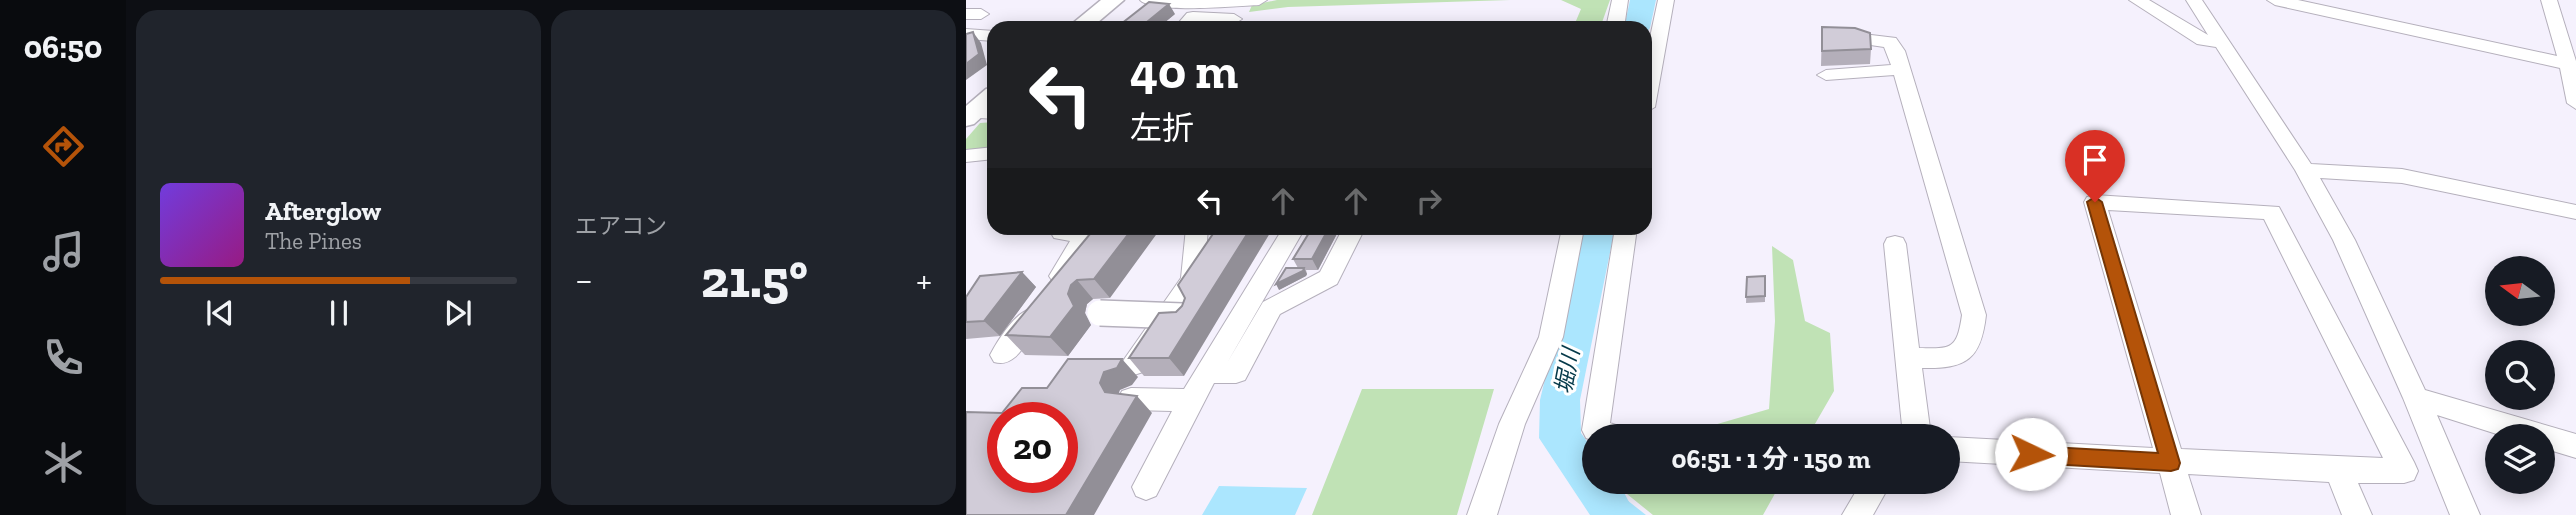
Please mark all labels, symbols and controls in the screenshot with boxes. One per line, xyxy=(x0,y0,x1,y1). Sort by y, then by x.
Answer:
text: 06:50 xyxy=(24,28,102,66)
text: 40 m xyxy=(1130,42,1238,101)
icon: left xyxy=(1015,49,1106,140)
text: 左折 xyxy=(1130,109,1194,147)
icon: directions xyxy=(39,122,88,171)
pin xyxy=(2065,130,2125,202)
icon: arrive xyxy=(2076,141,2114,179)
icon: left xyxy=(1191,182,1229,220)
icon: ahead xyxy=(1264,182,1302,220)
icon: ahead xyxy=(1337,182,1375,220)
icon: right xyxy=(1410,182,1448,220)
text: Afterglow xyxy=(265,195,381,227)
text: エアコン xyxy=(575,212,667,240)
icon: music xyxy=(39,227,88,276)
text: The Pines xyxy=(265,227,362,255)
text: 21.5° xyxy=(701,248,808,310)
north arrow xyxy=(2485,256,2555,326)
map controls xyxy=(2485,256,2555,494)
text: − xyxy=(575,257,593,303)
text: + xyxy=(916,257,932,303)
icon: previous xyxy=(201,294,239,332)
icon: pause xyxy=(320,294,358,332)
icon: next xyxy=(439,294,477,332)
icon: phone xyxy=(39,333,88,382)
button: search xyxy=(2485,340,2555,410)
water label: 堀川 xyxy=(1549,343,1586,396)
speed limit sign: 20 xyxy=(987,402,1078,493)
position arrow xyxy=(1994,417,2068,491)
button: layers xyxy=(2485,424,2555,494)
icon: climate xyxy=(39,438,88,487)
text: 06:51 · 1 分 · 150 m xyxy=(1672,443,1870,475)

